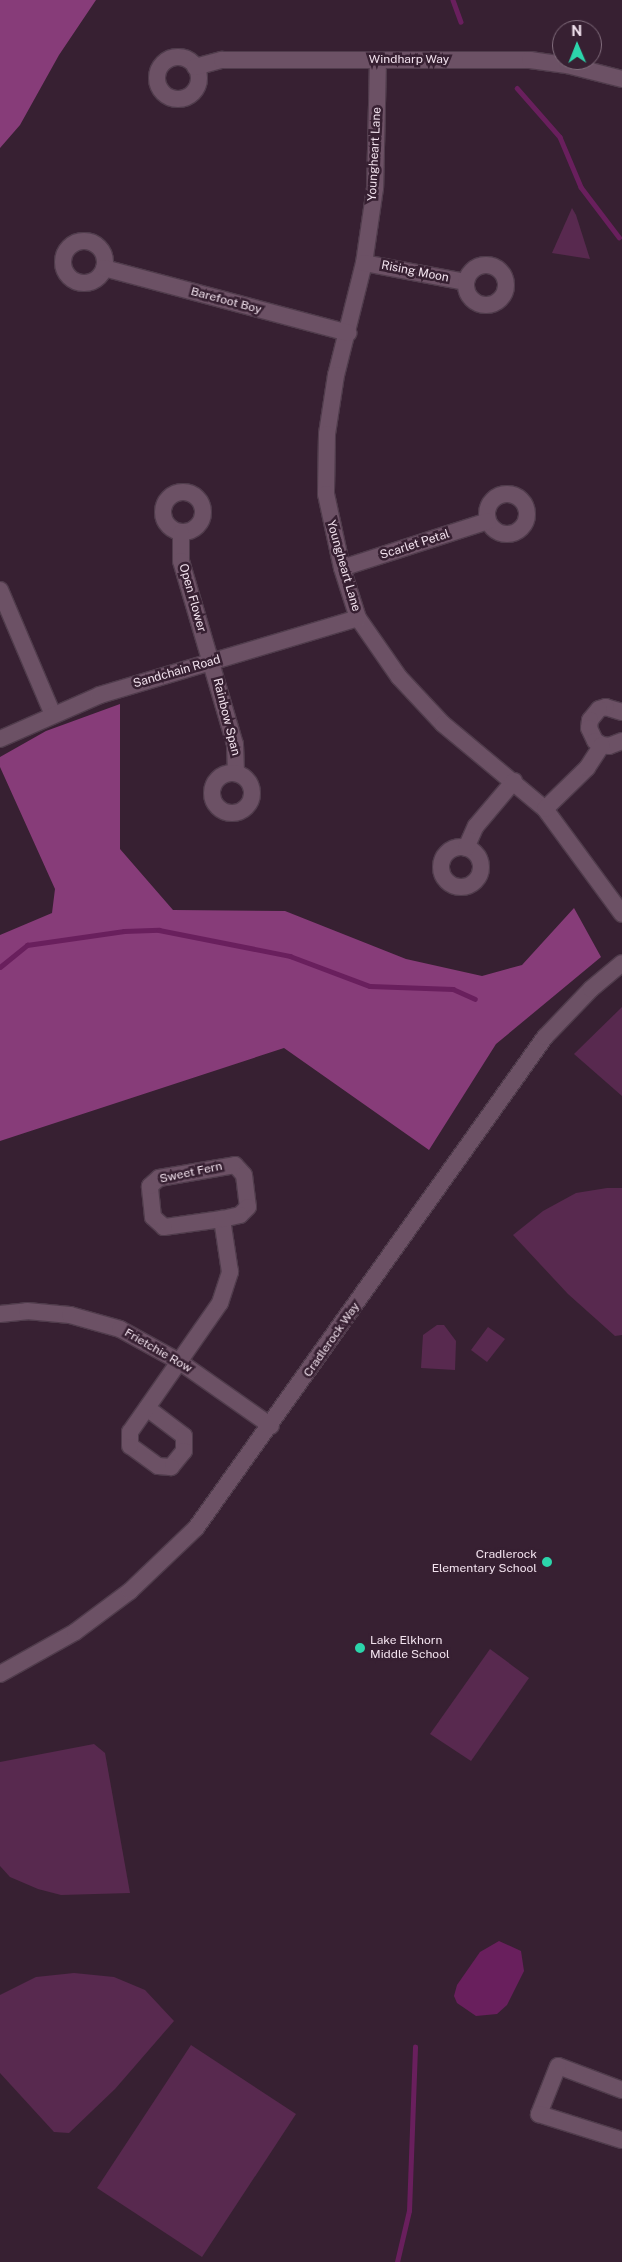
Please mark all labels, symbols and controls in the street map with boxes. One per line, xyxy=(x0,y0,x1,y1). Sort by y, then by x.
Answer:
north arrow xyxy=(552,20,602,70)
text: N xyxy=(571,23,582,39)
street label: Windharp Way xyxy=(369,53,449,67)
street label: Youngheart Lane xyxy=(365,107,385,201)
street label: Rising Moon xyxy=(380,258,450,286)
street label: Barefoot Boy xyxy=(189,285,263,317)
street label: Youngheart Lane xyxy=(323,519,363,613)
street label: Scarlet Petal xyxy=(378,527,452,563)
street label: Open Flower xyxy=(175,562,209,634)
street label: Sandchain Road xyxy=(132,653,222,691)
street label: Rainbow Span xyxy=(209,677,243,757)
street label: Sweet Fern xyxy=(158,1159,224,1187)
street label: Cradlerock Way xyxy=(301,1300,363,1380)
street label: Frietchie Row xyxy=(122,1326,194,1376)
place label: Cradlerock Elementary School xyxy=(432,1548,537,1576)
marker: Cradlerock Elementary School xyxy=(541,1556,553,1568)
place label: Lake Elkhorn Middle School xyxy=(370,1634,450,1662)
marker: Lake Elkhorn Middle School xyxy=(354,1642,366,1654)

